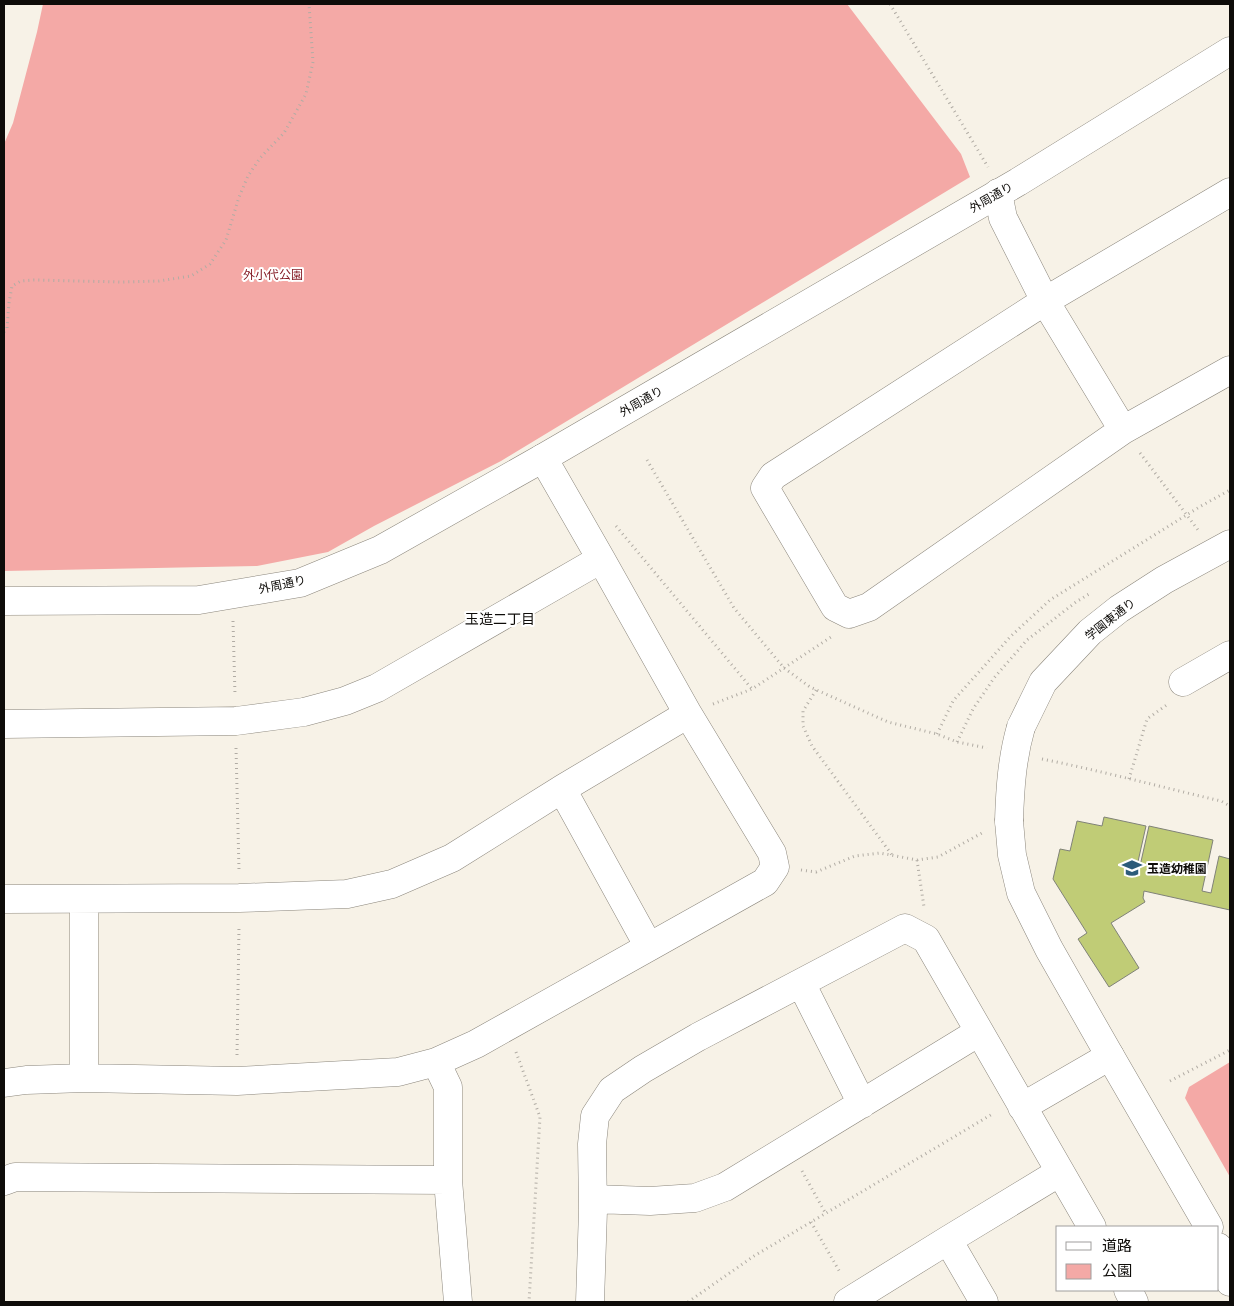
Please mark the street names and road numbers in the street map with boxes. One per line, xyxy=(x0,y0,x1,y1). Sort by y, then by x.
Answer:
street label: 外周通り xyxy=(966,178,1016,216)
street label: 外周通り xyxy=(616,382,666,420)
street label: 外周通り xyxy=(257,571,307,597)
street label: 学園東通り xyxy=(1081,594,1139,644)

